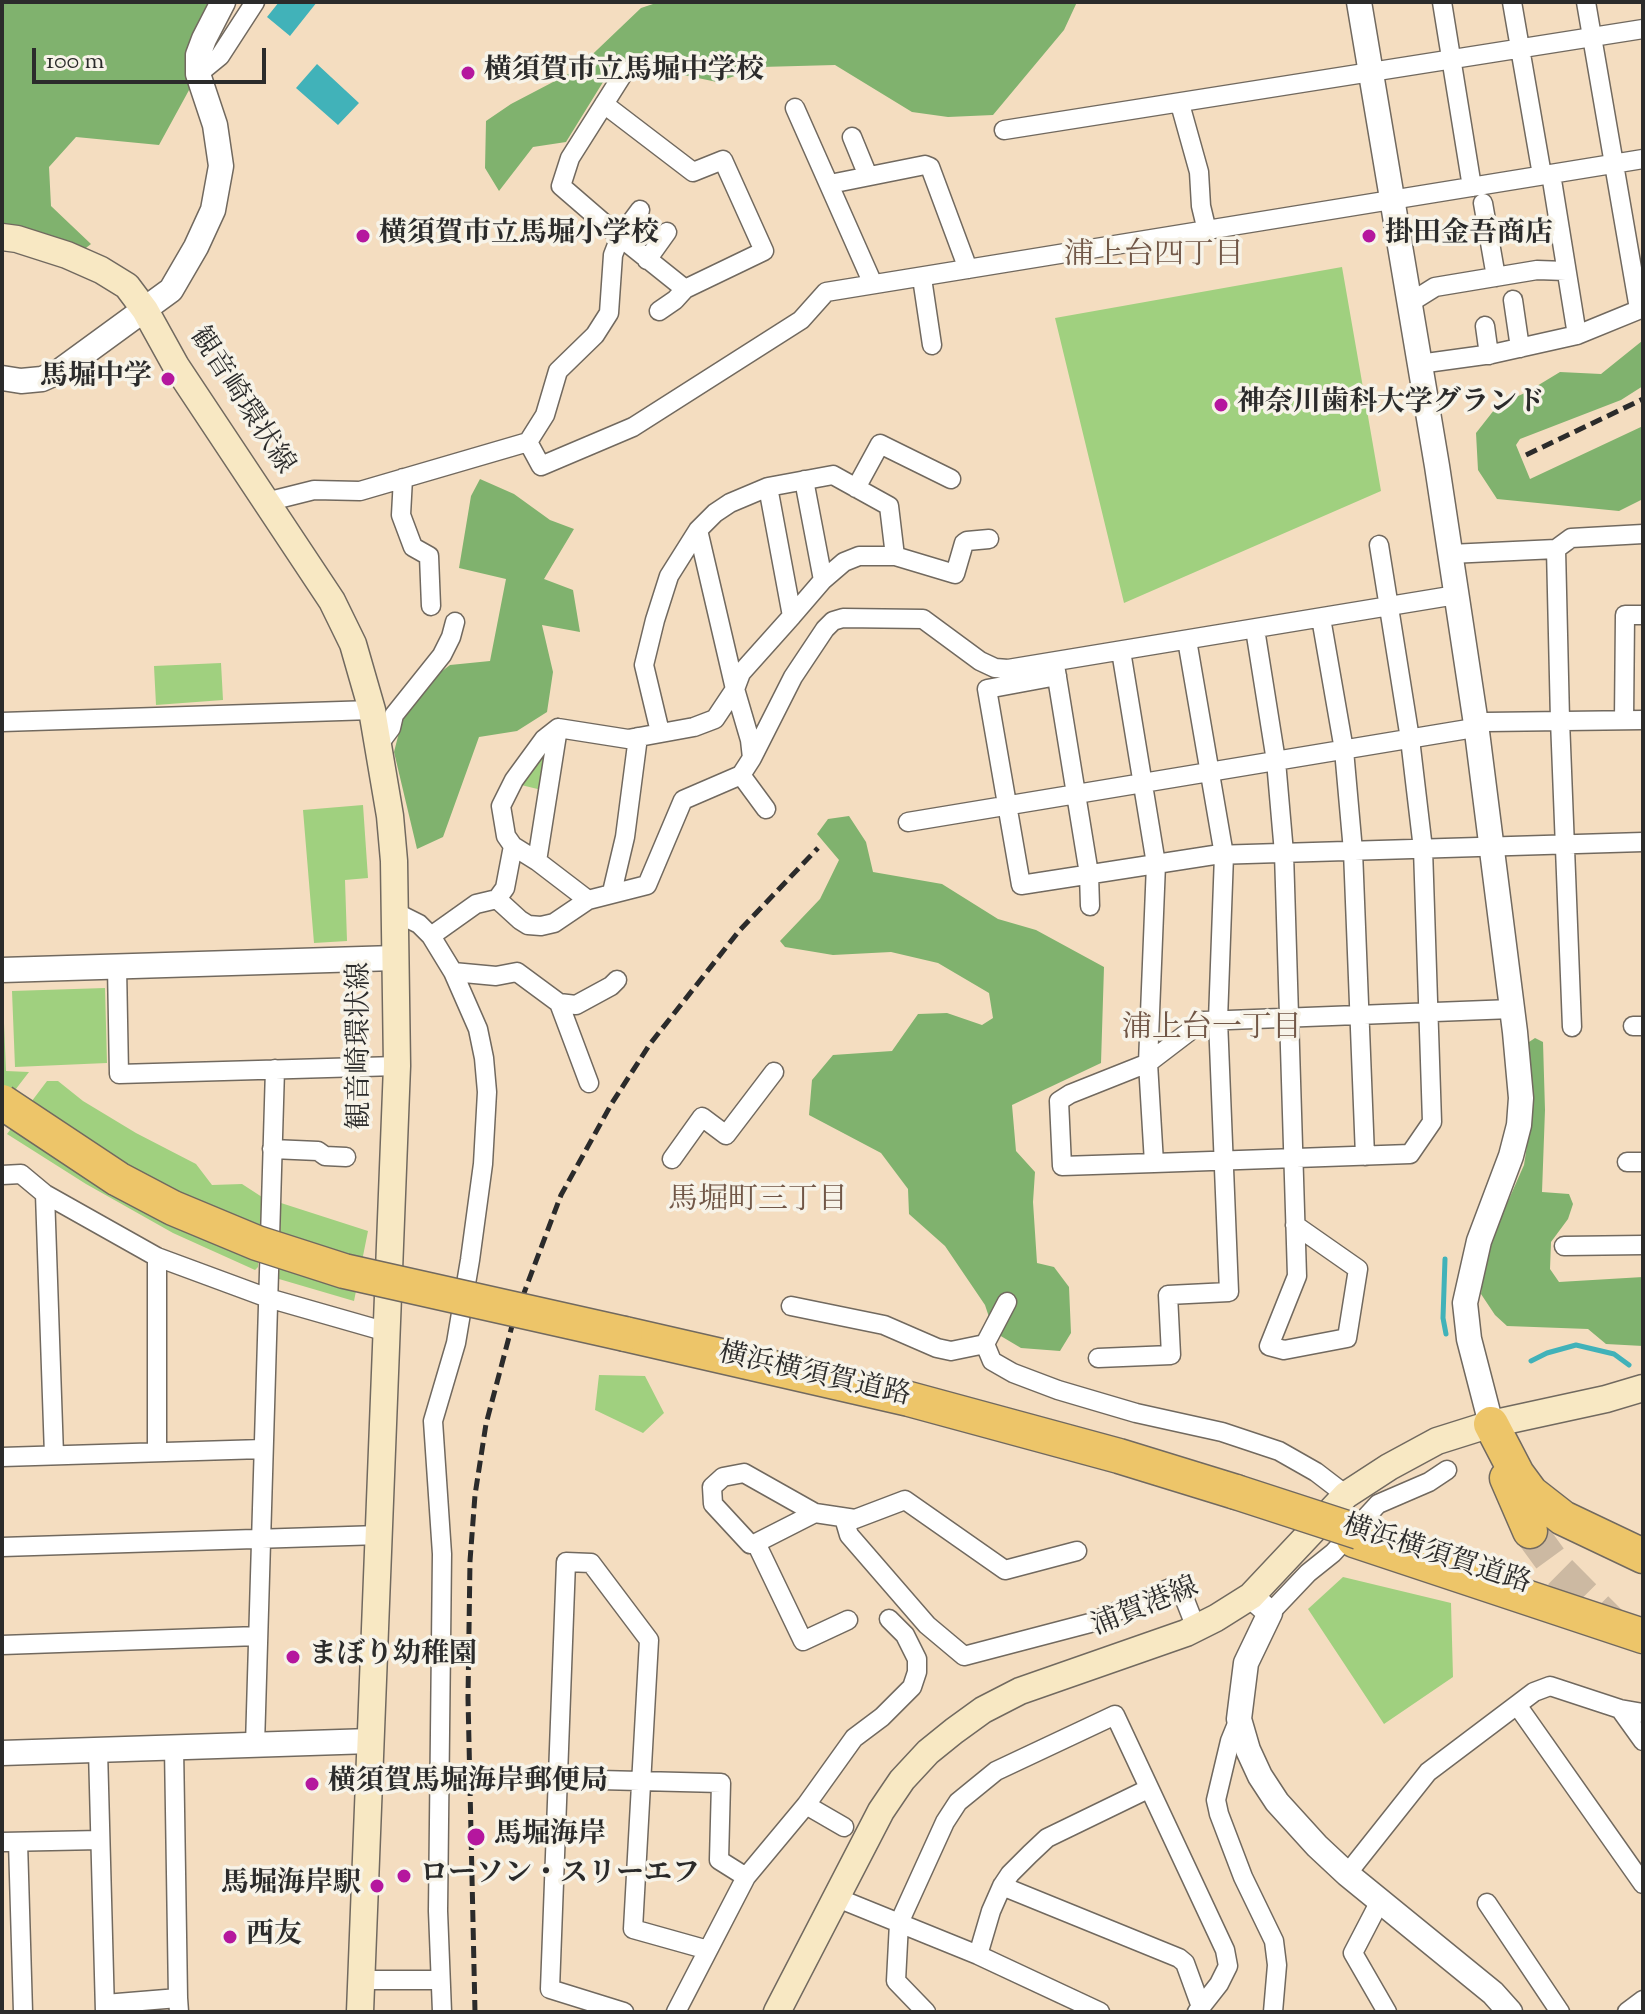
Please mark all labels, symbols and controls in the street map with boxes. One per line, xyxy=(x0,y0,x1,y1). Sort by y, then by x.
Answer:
scale bar xyxy=(36,32,270,82)
text: 100 m xyxy=(46,45,104,79)
place label: 横須賀市立馬堀中学校 xyxy=(484,56,764,90)
marker: 横須賀市立馬堀中学校 xyxy=(459,64,477,82)
place label: 横須賀市立馬堀小学校 xyxy=(379,219,659,253)
place label: 掛田金吾商店 xyxy=(1385,219,1553,253)
marker: 横須賀市立馬堀小学校 xyxy=(354,227,372,245)
marker: 掛田金吾商店 xyxy=(1360,227,1378,245)
district label: 浦上台四丁目 xyxy=(1064,240,1244,276)
street label: 観音崎環状線 xyxy=(180,322,300,482)
place label: 馬堀中学 xyxy=(40,362,152,396)
marker: 馬堀中学 xyxy=(159,370,177,388)
place label: 神奈川歯科大学グランド xyxy=(1237,388,1545,422)
marker: 神奈川歯科大学グランド xyxy=(1212,396,1230,414)
street label: 観音崎環状線 xyxy=(345,962,379,1130)
district label: 浦上台一丁目 xyxy=(1122,1013,1302,1049)
district label: 馬堀町三丁目 xyxy=(668,1185,848,1221)
street label: 横浜横須賀道路 xyxy=(715,1339,913,1415)
street label: 横浜横須賀道路 xyxy=(1338,1511,1534,1603)
street label: 浦賀港線 xyxy=(1088,1572,1204,1646)
place label: まぼり幼稚園 xyxy=(309,1640,477,1674)
marker: まぼり幼稚園 xyxy=(284,1648,302,1666)
place label: 横須賀馬堀海岸郵便局 xyxy=(328,1767,608,1801)
marker: 横須賀馬堀海岸郵便局 xyxy=(303,1775,321,1793)
place label: 馬堀海岸 xyxy=(494,1820,606,1854)
marker: 馬堀海岸 xyxy=(465,1826,487,1848)
place label: ローソン・スリーエフ xyxy=(420,1859,700,1893)
marker: ローソン・スリーエフ xyxy=(395,1867,413,1885)
place label: 馬堀海岸駅 xyxy=(221,1869,361,1903)
marker: 馬堀海岸駅 xyxy=(368,1877,386,1895)
place label: 西友 xyxy=(246,1920,302,1954)
marker: 西友 xyxy=(221,1928,239,1946)

